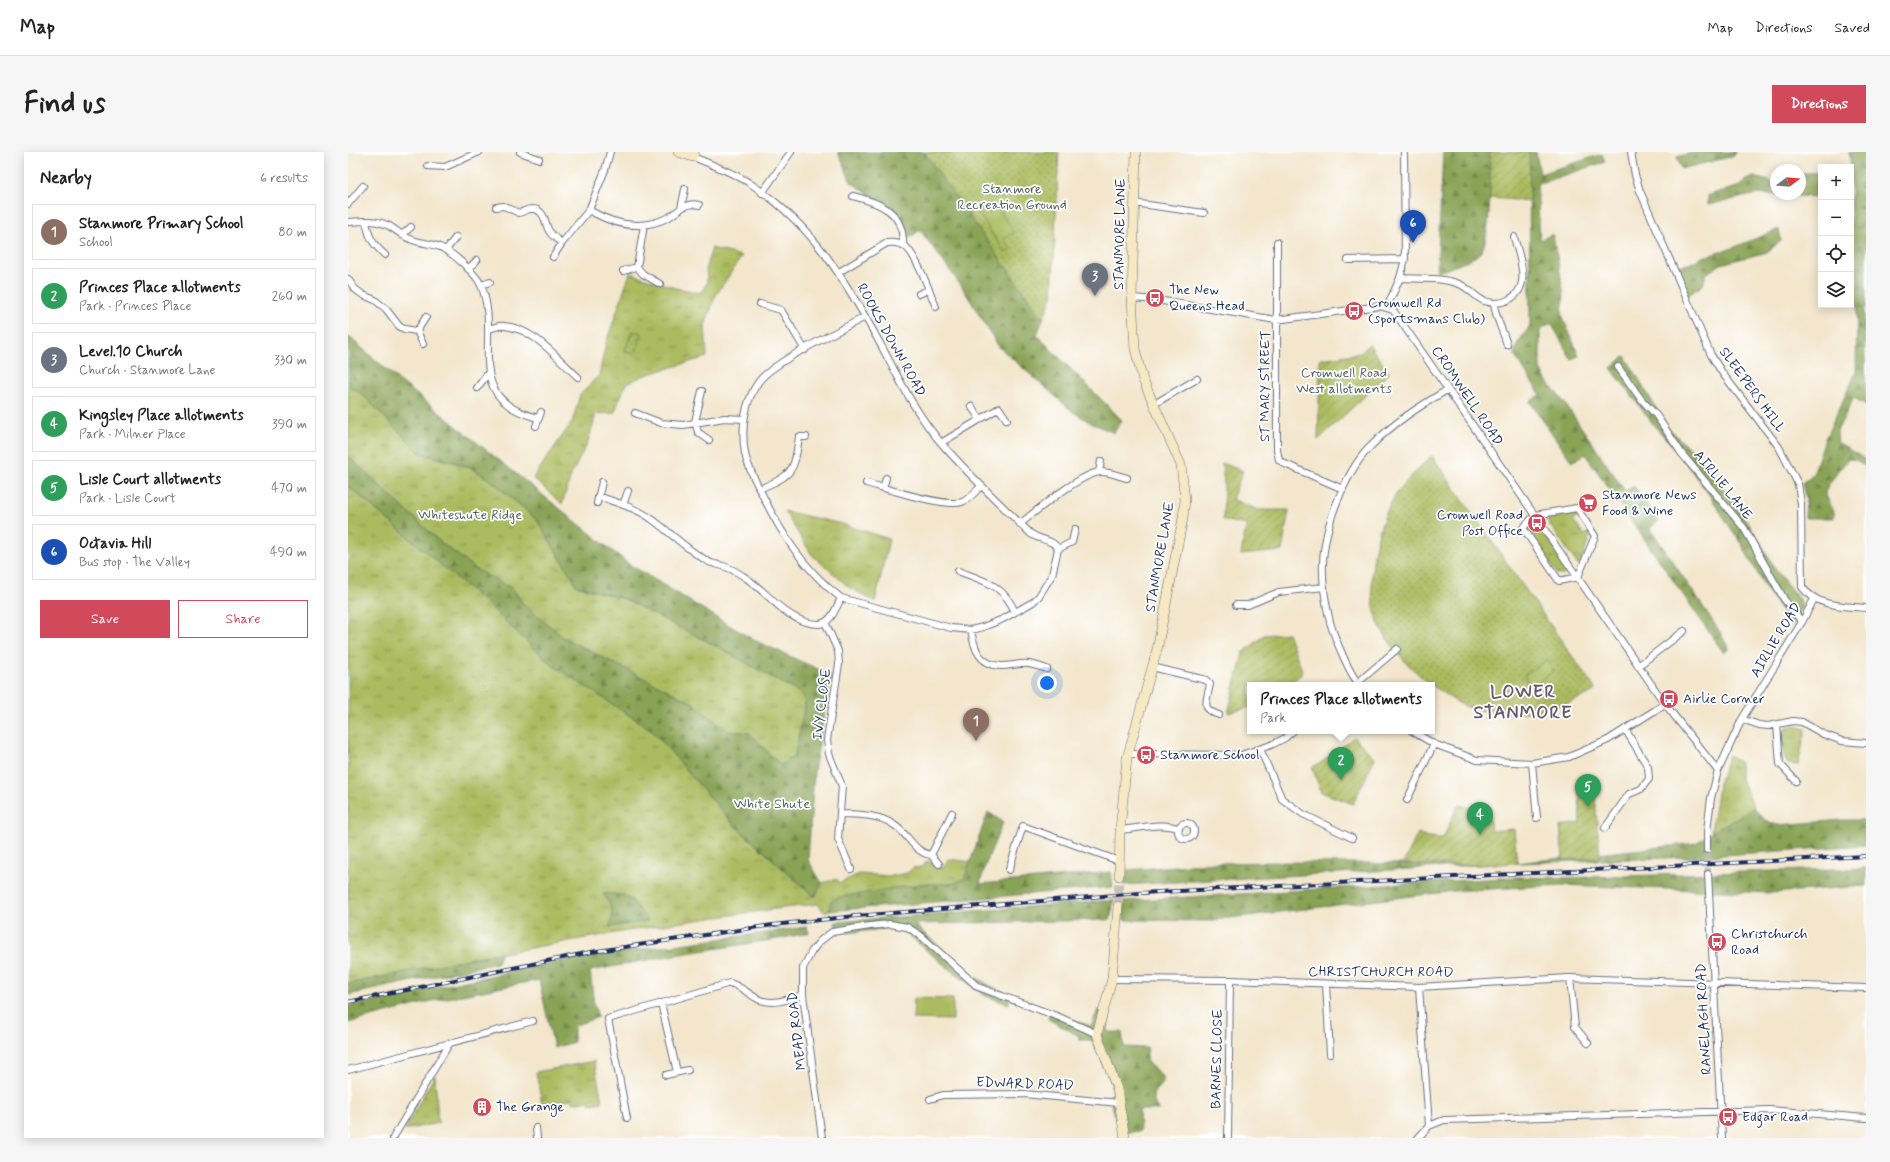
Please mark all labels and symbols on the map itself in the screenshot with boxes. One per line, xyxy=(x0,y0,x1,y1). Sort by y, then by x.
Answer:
north arrow xyxy=(1770,164,1806,200)
street label: STANMORE LANE xyxy=(1110,178,1130,290)
park label: Stanmore Recreation Ground xyxy=(957,180,1067,214)
pin: 6 xyxy=(1400,210,1426,243)
pin: 3 xyxy=(1082,263,1108,296)
street label: ROOKS DOWN ROAD xyxy=(852,280,930,400)
place label: The New Queens Head xyxy=(1169,281,1245,315)
bus stop icon: The New Queens Head xyxy=(1144,287,1166,309)
place label: Cromwell Rd (sportsmans Club) xyxy=(1368,294,1485,328)
bus stop icon: Cromwell Rd (sportsmans Club) xyxy=(1343,300,1365,322)
street label: ST MARY STREET xyxy=(1256,330,1274,442)
street label: CROMWELL ROAD xyxy=(1427,343,1507,449)
street label: SLEEPERS HILL xyxy=(1715,344,1789,436)
park label: Cromwell Road West allotments xyxy=(1296,364,1392,398)
street label: AIRLIE LANE xyxy=(1690,447,1756,523)
place label: Stanmore News Food & Wine xyxy=(1602,486,1697,520)
supermarket icon: Stanmore News Food & Wine xyxy=(1577,492,1599,514)
street label: STANMORE LANE xyxy=(1141,500,1179,614)
park label: Whiteshute Ridge xyxy=(418,506,522,524)
place label: Cromwell Road Post Office xyxy=(1437,506,1523,540)
bus stop icon: Cromwell Road Post Office xyxy=(1526,512,1548,534)
street label: AIRLIE ROAD xyxy=(1747,599,1805,681)
street label: IVY CLOSE xyxy=(809,667,835,741)
your location xyxy=(1037,673,1057,693)
district label: LOWER STANMORE xyxy=(1474,680,1572,725)
bus stop icon: Airlie Corner xyxy=(1658,688,1680,710)
place label: Airlie Corner xyxy=(1683,690,1765,708)
pin: 1 xyxy=(963,708,989,741)
bus stop icon: Stanmore School xyxy=(1135,744,1157,766)
place label: Stanmore School xyxy=(1160,746,1259,764)
pin: 2 xyxy=(1328,747,1354,780)
pin: 5 xyxy=(1575,774,1601,807)
park label: White Shute xyxy=(734,795,810,813)
pin: 4 xyxy=(1467,802,1493,835)
place label: Christchurch Road xyxy=(1731,925,1808,959)
bus stop icon: Christchurch Road xyxy=(1706,931,1728,953)
street label: CHRISTCHURCH ROAD xyxy=(1308,963,1454,981)
street label: RANELAGH ROAD xyxy=(1692,963,1716,1075)
street label: MEAD ROAD xyxy=(783,991,811,1071)
street label: BARNES CLOSE xyxy=(1207,1009,1227,1109)
street label: EDWARD ROAD xyxy=(976,1073,1074,1095)
building icon: The Grange xyxy=(471,1096,493,1118)
place label: The Grange xyxy=(496,1098,565,1117)
bus stop icon: Edgar Road xyxy=(1717,1106,1739,1128)
place label: Edgar Road xyxy=(1742,1108,1808,1128)

